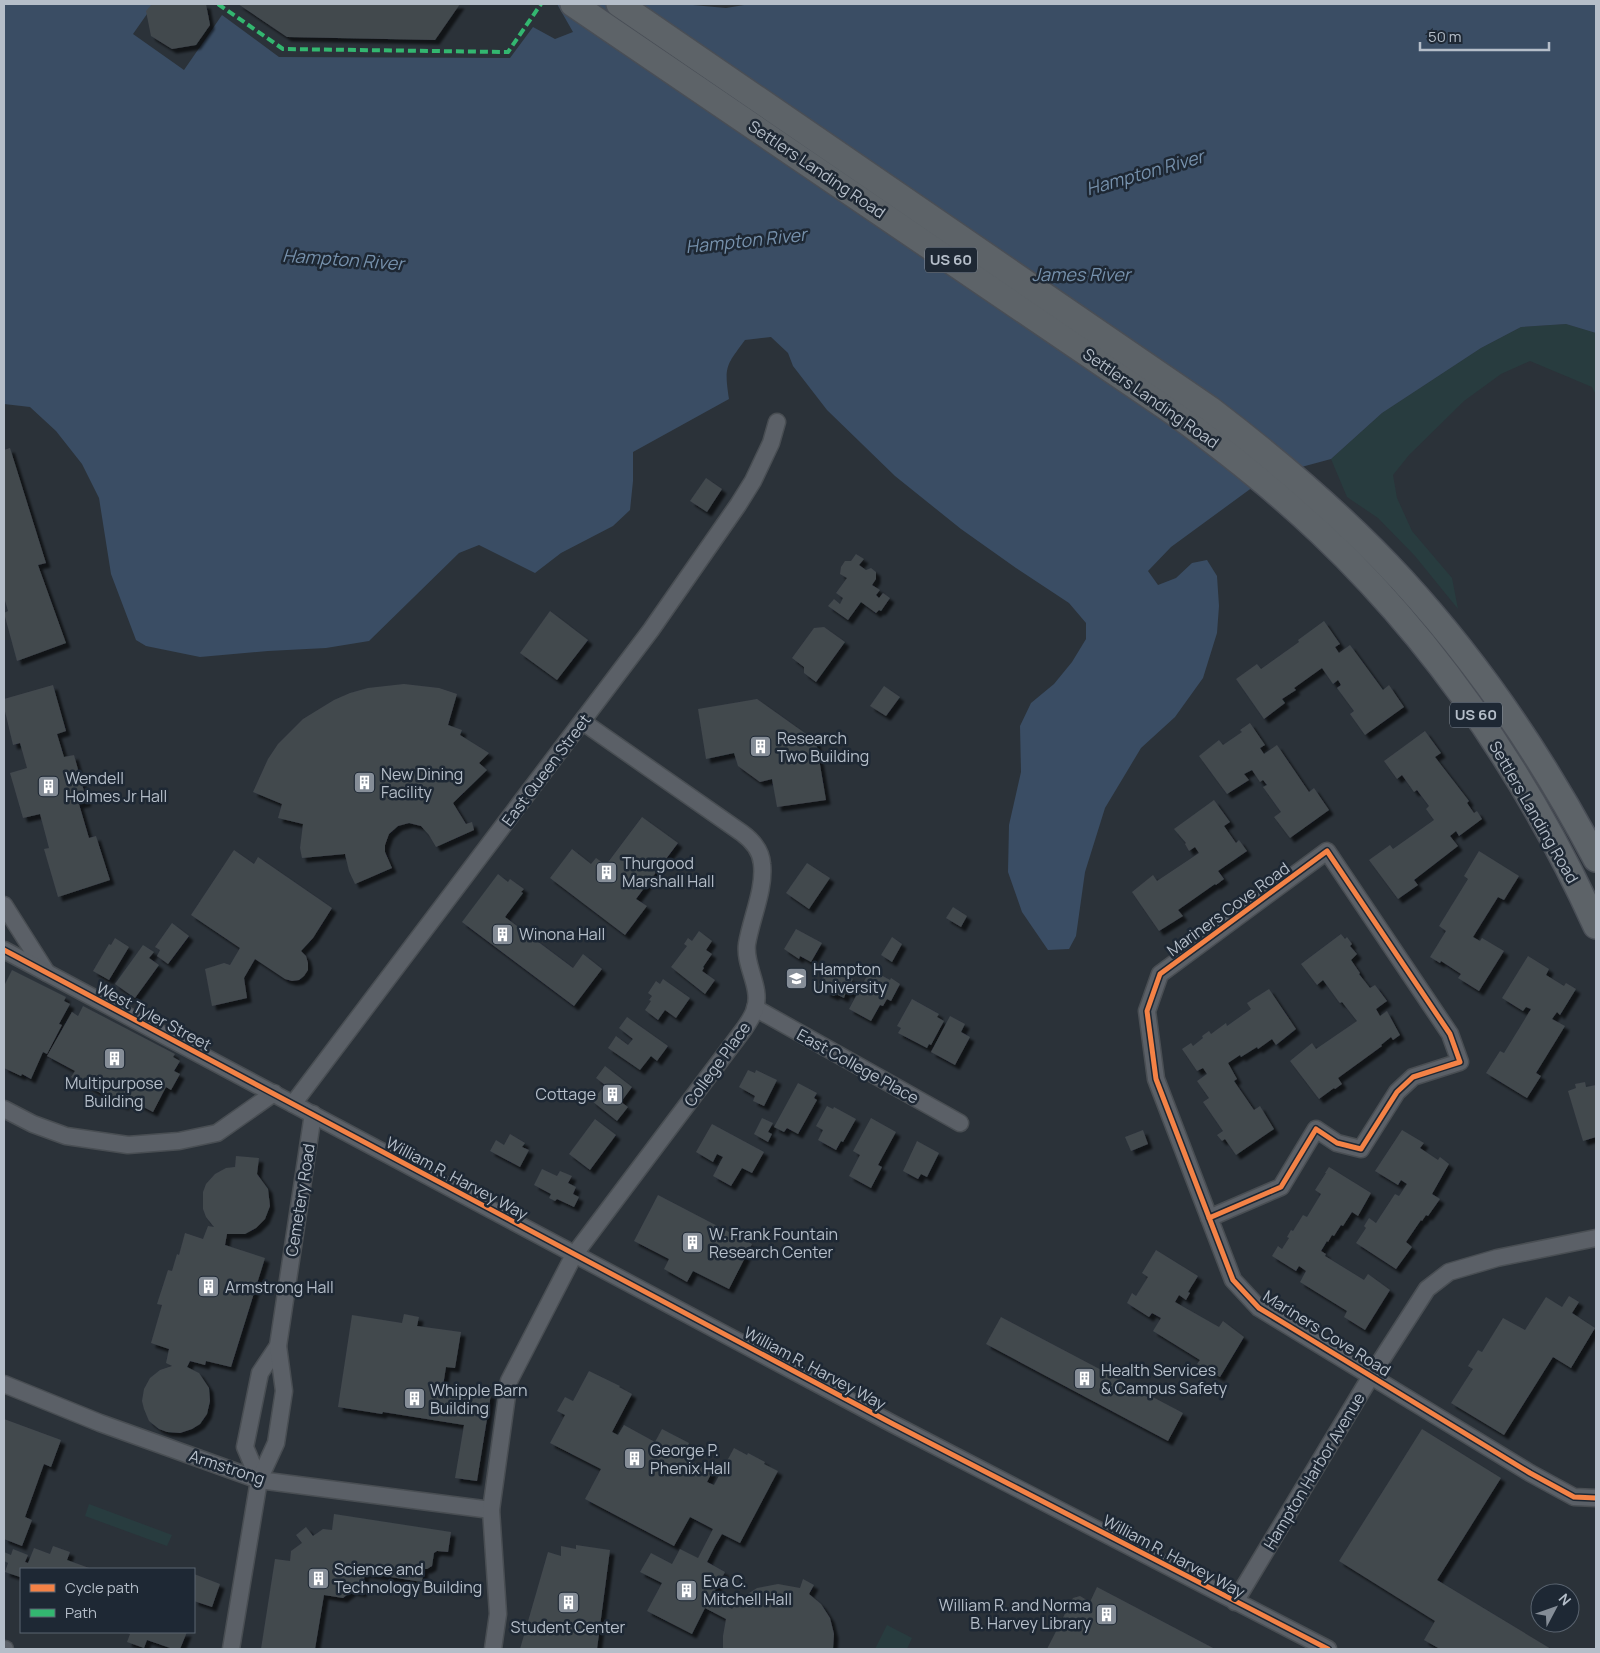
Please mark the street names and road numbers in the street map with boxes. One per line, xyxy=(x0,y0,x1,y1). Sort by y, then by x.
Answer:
street label: Settlers Landing Road xyxy=(744,115,890,223)
road number: US 60 xyxy=(925,248,977,272)
street label: Settlers Landing Road xyxy=(1079,343,1223,453)
road number: US 60 xyxy=(1450,702,1502,728)
street label: East Queen Street xyxy=(497,709,595,831)
street label: Settlers Landing Road xyxy=(1484,737,1584,887)
street label: Mariners Cove Road xyxy=(1162,857,1294,961)
street label: West Tyler Street xyxy=(93,976,215,1056)
street label: College Place xyxy=(679,1017,755,1111)
street label: East College Place xyxy=(793,1023,923,1109)
street label: William R. Harvey Way xyxy=(382,1131,532,1225)
street label: Cemetery Road xyxy=(280,1142,320,1258)
street label: Mariners Cove Road xyxy=(1259,1285,1395,1381)
street label: William R. Harvey Way xyxy=(740,1321,890,1415)
street label: Hampton Harbor Avenue xyxy=(1258,1388,1370,1554)
street label: Armstrong xyxy=(186,1444,268,1490)
street label: William R. Harvey Way xyxy=(1099,1509,1249,1603)

